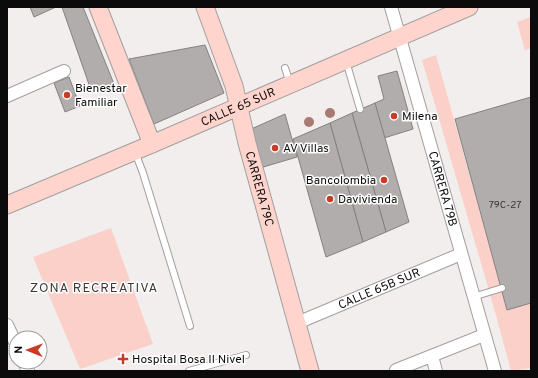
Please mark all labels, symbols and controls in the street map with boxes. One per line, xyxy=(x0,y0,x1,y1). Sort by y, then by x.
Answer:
place label: Bienestar Familiar xyxy=(75,81,127,111)
street label: CALLE 65 SUR xyxy=(199,85,278,131)
marker: Bienestar Familiar xyxy=(62,90,72,100)
place label: Milena xyxy=(402,109,438,125)
marker: Milena xyxy=(389,111,399,121)
place label: AV Villas xyxy=(283,141,329,157)
marker: AV Villas xyxy=(270,143,280,153)
street label: CARRERA 79C xyxy=(241,149,277,229)
street label: CARRERA 79B xyxy=(424,150,460,229)
place label: Bancolombia xyxy=(306,173,376,189)
marker: Bancolombia xyxy=(379,175,389,185)
place label: Davivienda xyxy=(338,192,397,208)
marker: Davivienda xyxy=(325,194,335,204)
house number: 79C-27 xyxy=(489,199,521,212)
street label: CALLE 65B SUR xyxy=(336,265,423,314)
district label: ZONA RECREATIVA xyxy=(30,281,158,297)
north arrow xyxy=(8,330,48,370)
text: N xyxy=(12,346,26,354)
place label: Hospital Bosa Il Nivel xyxy=(132,352,245,368)
marker: Hospital Bosa Il Nivel xyxy=(117,353,129,365)

